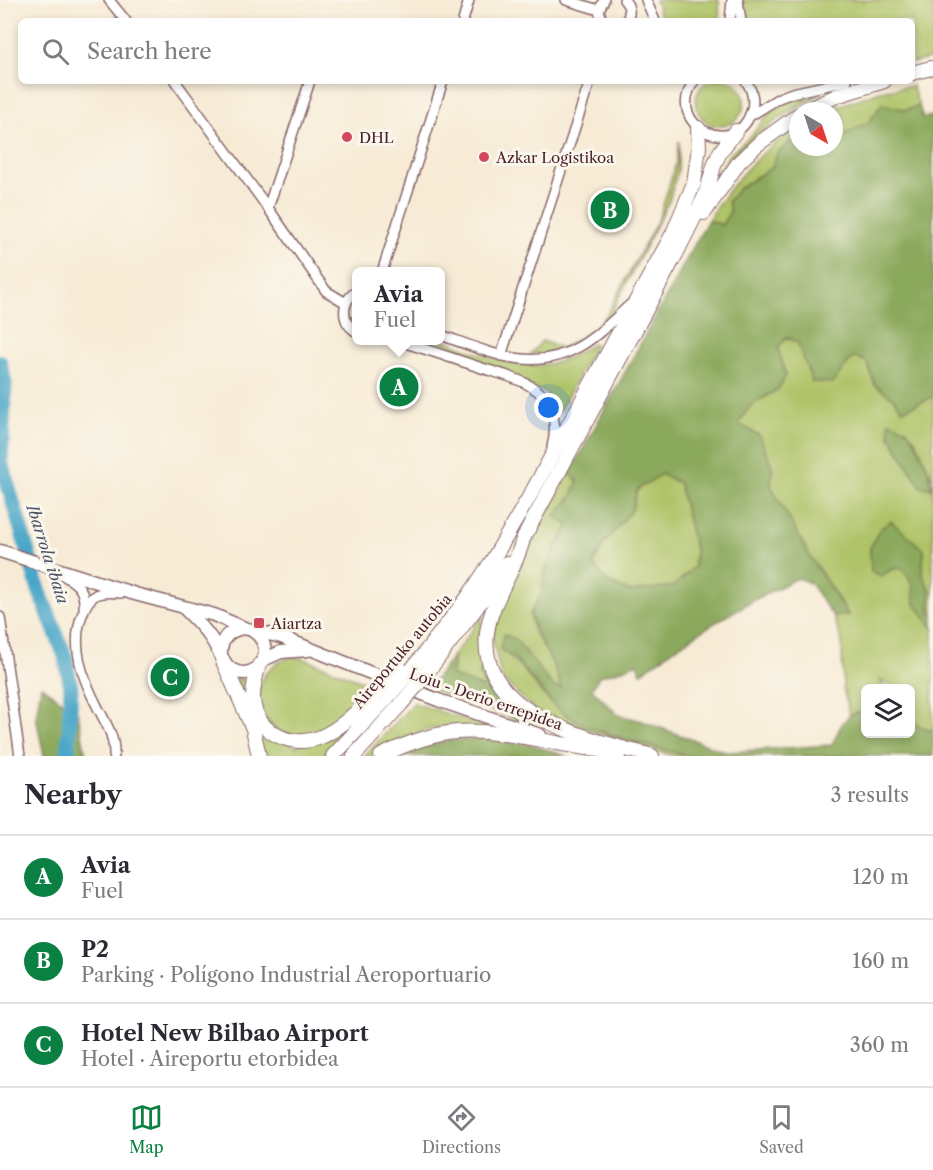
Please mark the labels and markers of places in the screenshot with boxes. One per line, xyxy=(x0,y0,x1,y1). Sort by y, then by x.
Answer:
place label: DHL xyxy=(359,128,394,147)
marker: DHL xyxy=(340,130,354,144)
place label: Azkar Logistikoa xyxy=(495,148,614,167)
marker: Azkar Logistikoa xyxy=(477,150,491,164)
pin: B xyxy=(590,188,630,232)
pin: A xyxy=(380,364,418,410)
place label: Aiartza xyxy=(270,614,322,633)
marker: Aiartza xyxy=(252,616,266,630)
pin: C xyxy=(150,654,190,700)

